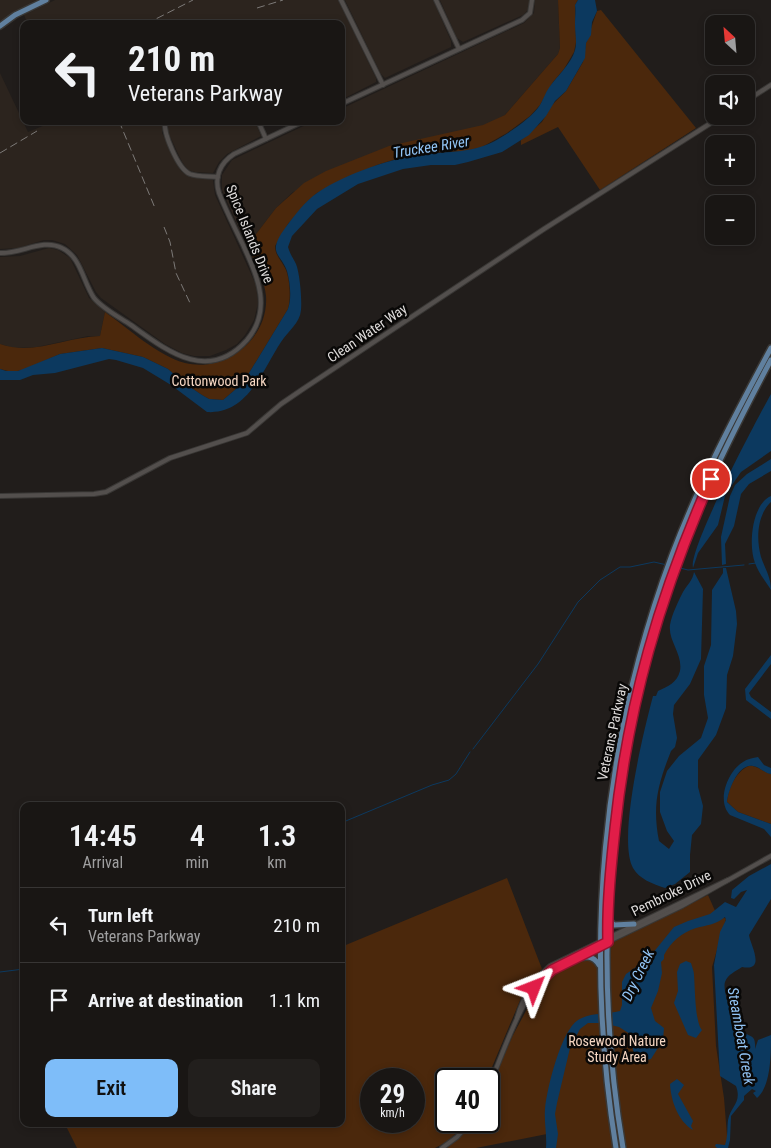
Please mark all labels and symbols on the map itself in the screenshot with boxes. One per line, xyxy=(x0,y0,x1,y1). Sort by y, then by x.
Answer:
north arrow xyxy=(705,15,755,65)
water label: Truckee River xyxy=(392,132,471,162)
street label: Spice Islands Drive xyxy=(223,182,277,286)
street label: Clean Water Way xyxy=(324,300,410,366)
park label: Cottonwood Park xyxy=(171,373,267,389)
pin xyxy=(690,458,732,500)
street label: Veterans Parkway xyxy=(594,682,630,782)
street label: Pembroke Drive xyxy=(629,867,714,919)
water label: Dry Creek xyxy=(618,946,658,1004)
position arrow xyxy=(507,961,559,1013)
water label: Steamboat Creek xyxy=(724,986,758,1086)
park label: Rosewood Nature Study Area xyxy=(568,1033,666,1065)
speed limit sign: 40 xyxy=(435,1068,500,1133)

